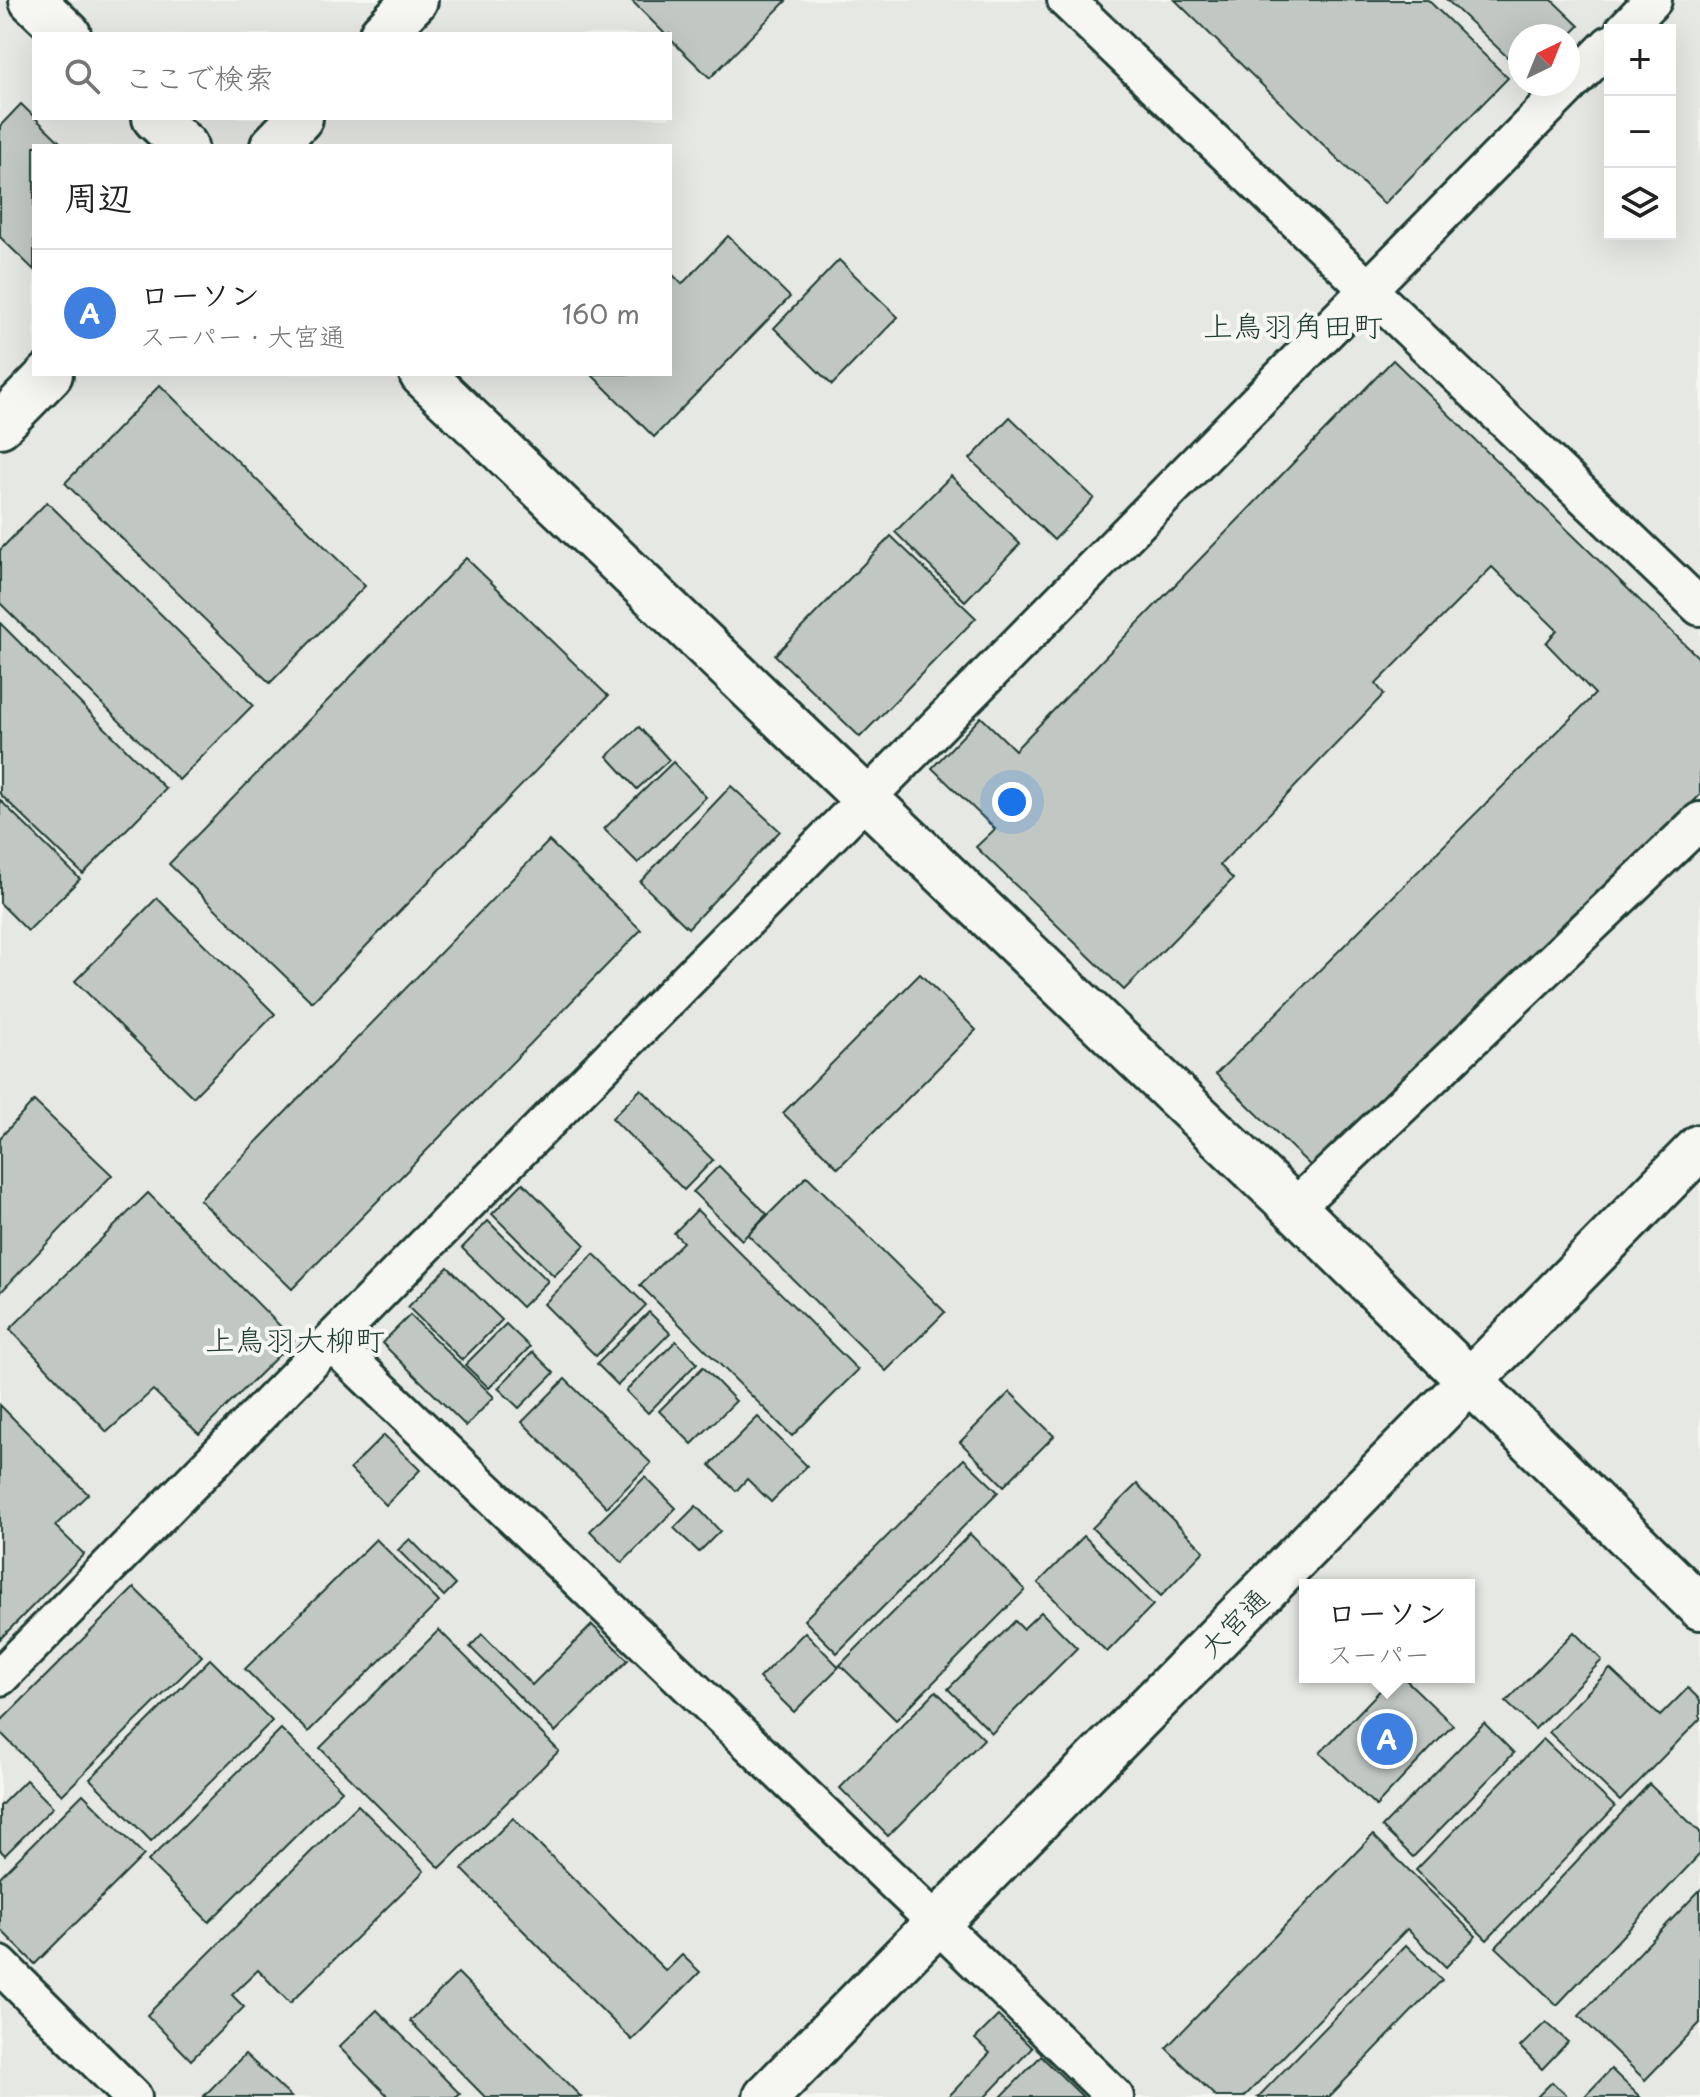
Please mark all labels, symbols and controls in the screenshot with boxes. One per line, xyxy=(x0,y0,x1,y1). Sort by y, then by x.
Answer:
north arrow xyxy=(1508,24,1580,96)
map controls xyxy=(1604,24,1676,240)
button: + xyxy=(1604,24,1676,96)
search box xyxy=(32,32,672,120)
icon: search xyxy=(60,54,104,98)
text: ここで検索 xyxy=(124,54,274,99)
button: − xyxy=(1604,96,1676,168)
button: layers xyxy=(1604,168,1676,240)
text: 周辺 xyxy=(64,170,132,222)
text: ローソン xyxy=(140,271,260,316)
text: A xyxy=(80,294,100,333)
text: 160 m xyxy=(562,294,640,333)
district label: 上鳥羽角田町 xyxy=(1203,302,1383,347)
text: スーパー · 大宮通 xyxy=(140,316,345,355)
your location xyxy=(992,782,1032,822)
district label: 上鳥羽大柳町 xyxy=(205,1316,385,1361)
street label: 大宮通 xyxy=(1188,1577,1278,1667)
popup xyxy=(1299,1579,1475,1683)
text: ローソン xyxy=(1327,1589,1447,1634)
text: スーパー xyxy=(1327,1634,1430,1673)
pin: A xyxy=(1361,1709,1413,1769)

